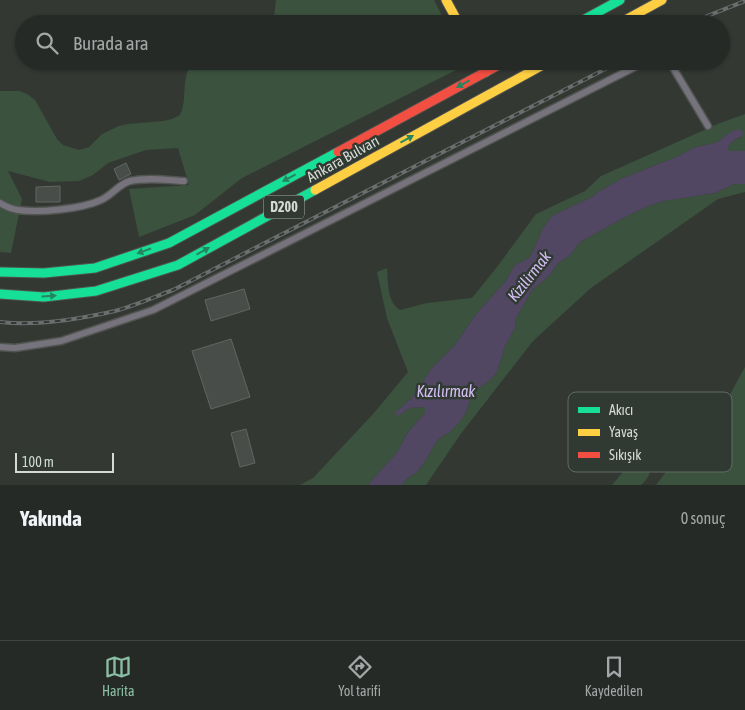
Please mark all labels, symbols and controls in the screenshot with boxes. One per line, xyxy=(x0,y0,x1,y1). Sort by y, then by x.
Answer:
search box xyxy=(15,15,730,70)
icon: search xyxy=(33,29,61,57)
text: Burada ara xyxy=(73,32,149,54)
one-way arrow xyxy=(456,80,470,89)
street label: Ankara Bulvarı xyxy=(303,132,382,185)
one-way arrow xyxy=(401,135,414,144)
one-way arrow xyxy=(282,174,296,182)
road number: D200 xyxy=(264,196,304,218)
one-way arrow xyxy=(196,247,211,255)
water label: Kizilirmak xyxy=(504,247,555,305)
one-way arrow xyxy=(137,248,152,255)
one-way arrow xyxy=(41,291,57,299)
water label: Kızılırmak xyxy=(417,382,476,400)
legend xyxy=(568,392,732,472)
text: Akıcı xyxy=(609,402,633,418)
text: Yavaş xyxy=(609,424,638,440)
text: Sıkışık xyxy=(609,447,641,463)
scale bar xyxy=(15,450,114,473)
text: 100 m xyxy=(22,454,54,470)
text: Yakında xyxy=(20,506,82,530)
text: 0 sonuç xyxy=(681,509,725,527)
tab: Harita xyxy=(102,653,134,699)
tab: Yol tarifi xyxy=(338,653,381,699)
tab: Kaydedilen xyxy=(585,653,643,699)

